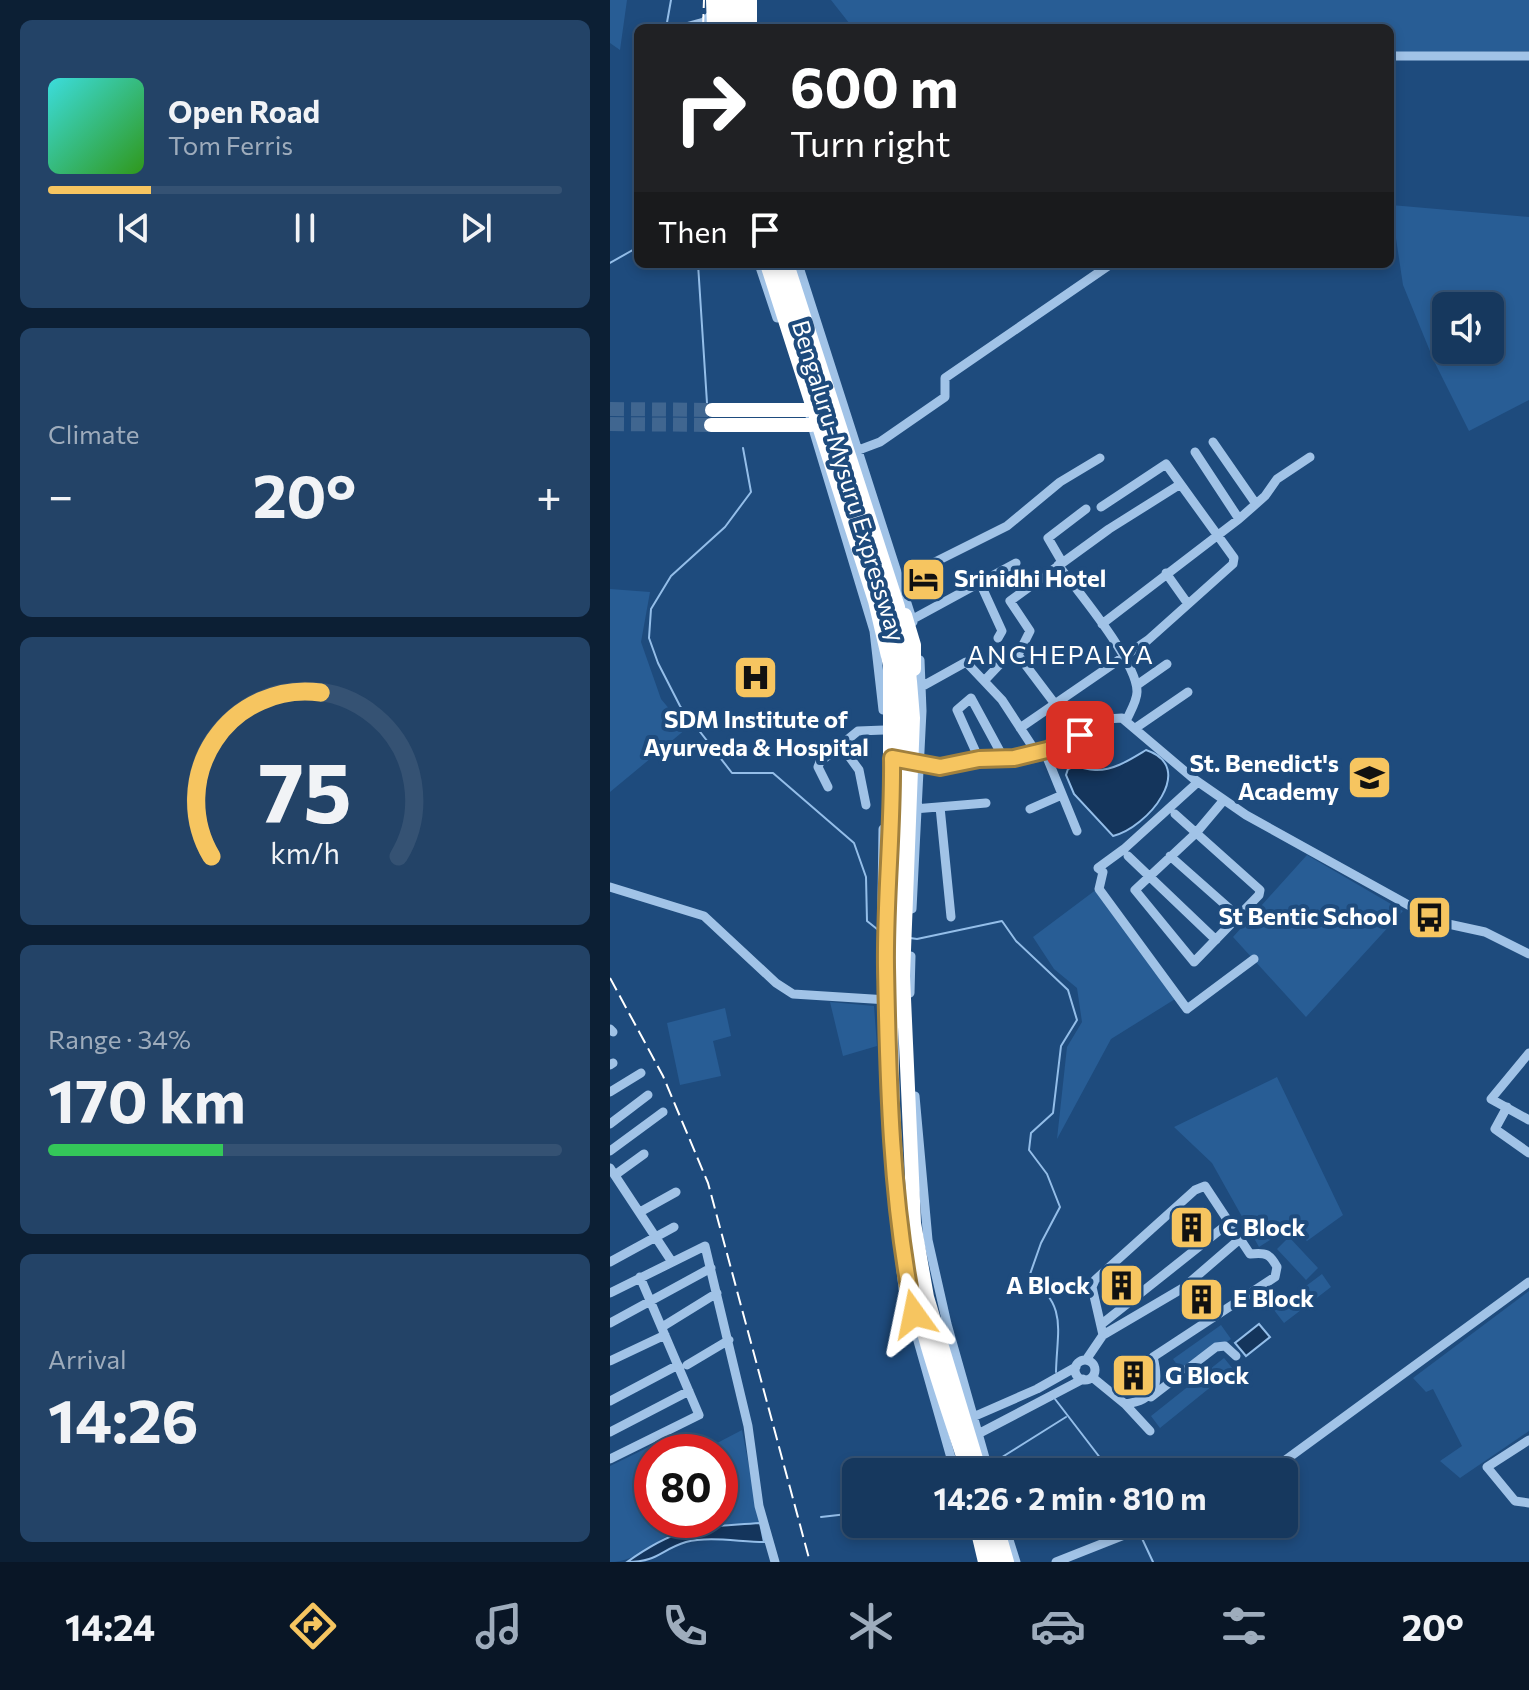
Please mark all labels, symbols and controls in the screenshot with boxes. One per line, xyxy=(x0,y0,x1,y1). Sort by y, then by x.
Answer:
text: 600 m xyxy=(790,51,959,120)
icon: right xyxy=(658,56,762,160)
text: Open Road xyxy=(168,92,320,129)
text: Turn right xyxy=(790,120,951,164)
text: Tom Ferris xyxy=(168,129,293,160)
icon: previous xyxy=(112,206,156,250)
icon: pause xyxy=(283,206,327,250)
icon: next xyxy=(454,206,498,250)
icon: arrive xyxy=(743,208,787,252)
text: Then xyxy=(658,212,727,249)
map controls xyxy=(1432,292,1504,364)
button: sound xyxy=(1432,292,1504,364)
street label: Bengaluru-Mysuru Expressway xyxy=(787,316,912,645)
text: Climate xyxy=(48,418,140,449)
text: 20° xyxy=(253,457,356,530)
text: − xyxy=(48,467,73,521)
text: + xyxy=(536,467,562,521)
hotel icon: Srinidhi Hotel xyxy=(899,555,947,603)
place label: Srinidhi Hotel xyxy=(954,563,1106,592)
district label: ANCHEPALYA xyxy=(967,638,1155,669)
hospital icon: SDM Institute of Ayurveda & Hospital xyxy=(732,654,780,702)
pin xyxy=(1046,701,1114,769)
place label: SDM Institute of Ayurveda & Hospital xyxy=(643,704,869,761)
icon: arrive xyxy=(1058,713,1102,757)
text: 75 xyxy=(258,738,352,840)
place label: St. Benedict's Academy xyxy=(1190,748,1339,805)
school or university icon: St. Benedict's Academy xyxy=(1346,754,1394,802)
text: km/h xyxy=(270,835,340,870)
bus stop icon: St Bentic School xyxy=(1405,893,1453,941)
place label: St Bentic School xyxy=(1219,901,1398,930)
text: Range · 34% xyxy=(48,1023,191,1054)
text: 170 km xyxy=(48,1062,246,1135)
building icon: C Block xyxy=(1167,1204,1215,1252)
place label: C Block xyxy=(1222,1212,1305,1241)
building icon: A Block xyxy=(1097,1262,1145,1310)
place label: A Block xyxy=(1006,1270,1090,1299)
position arrow xyxy=(872,1272,956,1356)
building icon: E Block xyxy=(1178,1275,1226,1323)
place label: E Block xyxy=(1233,1283,1314,1312)
text: Arrival xyxy=(48,1343,127,1374)
building icon: G Block xyxy=(1110,1352,1158,1400)
place label: G Block xyxy=(1165,1360,1249,1389)
text: 14:26 xyxy=(48,1382,199,1455)
speed limit sign: 80 xyxy=(634,1434,738,1538)
text: 14:26 · 2 min · 810 m xyxy=(934,1479,1206,1516)
icon: directions xyxy=(285,1598,341,1654)
icon: music xyxy=(471,1598,527,1654)
icon: phone xyxy=(657,1598,713,1654)
icon: climate xyxy=(843,1598,899,1654)
icon: car xyxy=(1030,1598,1086,1654)
icon: filters xyxy=(1216,1598,1272,1654)
text: 14:24 xyxy=(65,1604,155,1648)
text: 20° xyxy=(1402,1604,1464,1648)

